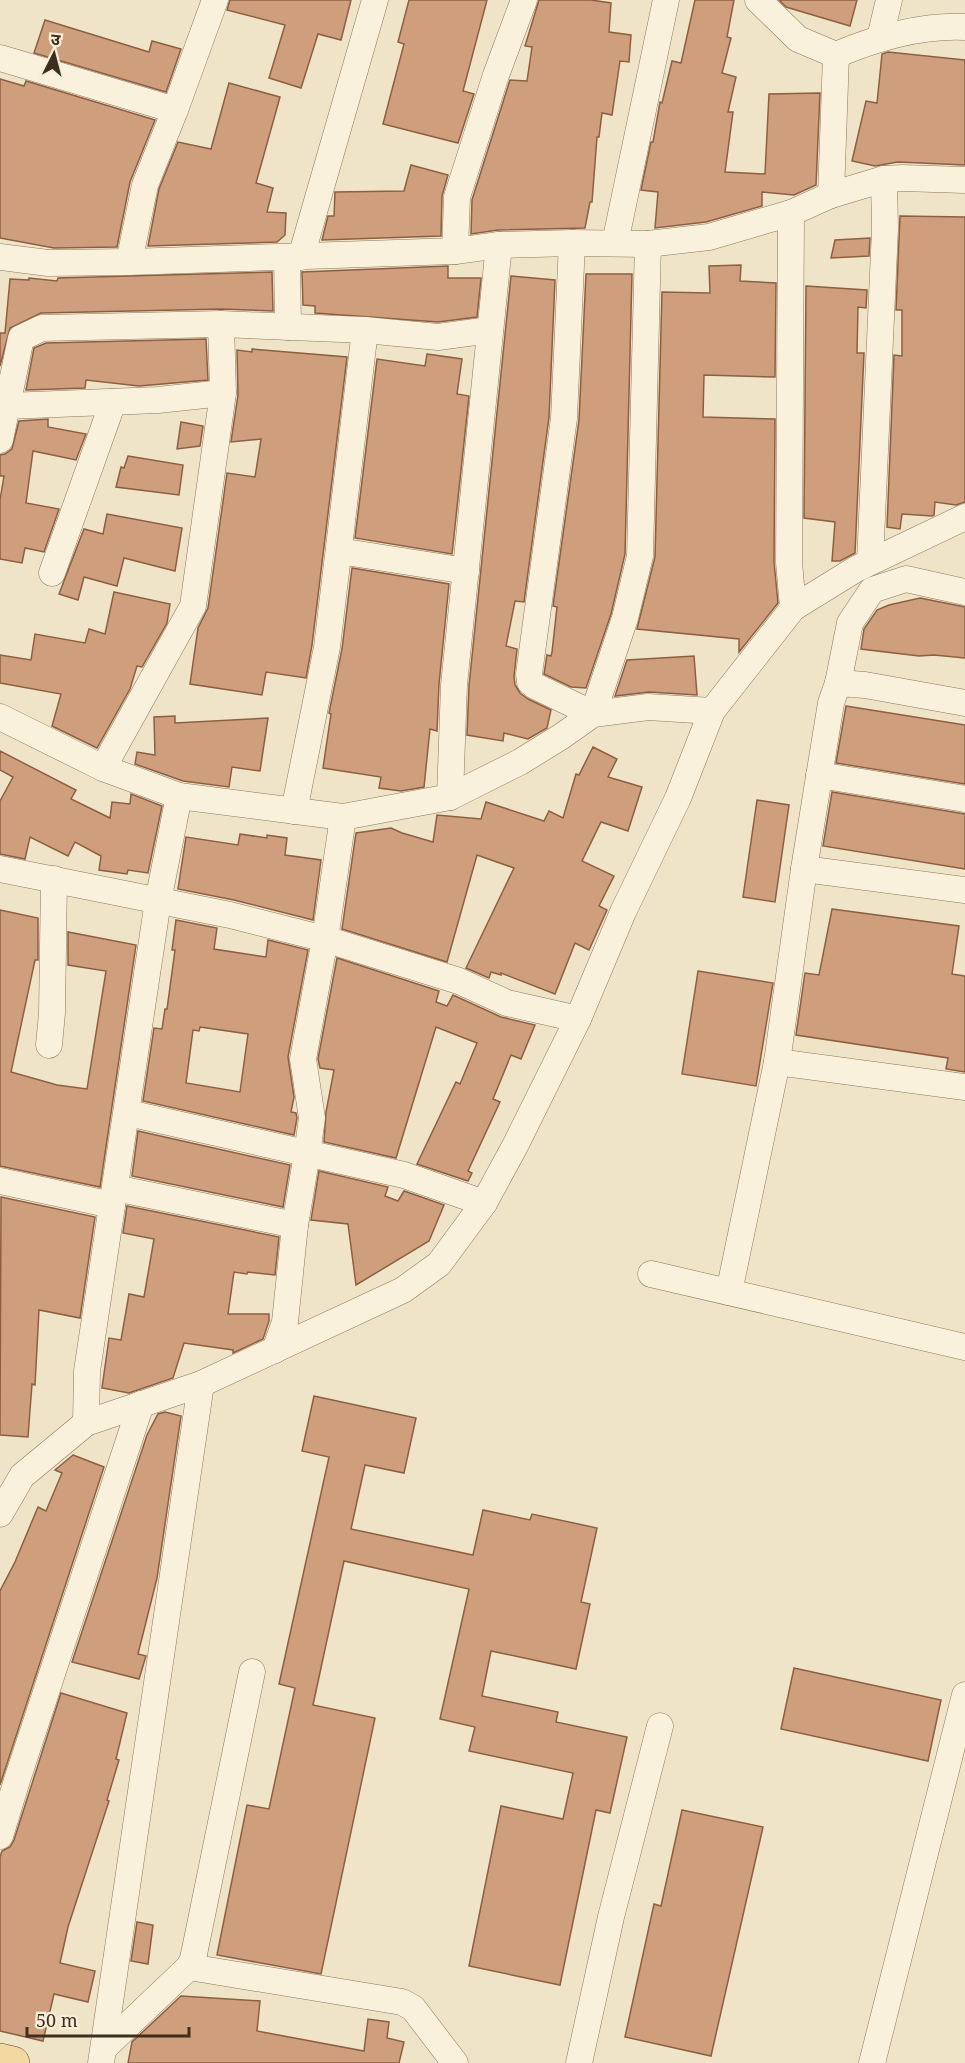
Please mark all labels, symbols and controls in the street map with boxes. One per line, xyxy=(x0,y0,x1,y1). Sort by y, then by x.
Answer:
north arrow xyxy=(24,24,84,84)
text: उ xyxy=(50,28,62,51)
scale bar xyxy=(27,2000,189,2038)
text: 50 m xyxy=(36,2008,78,2032)

